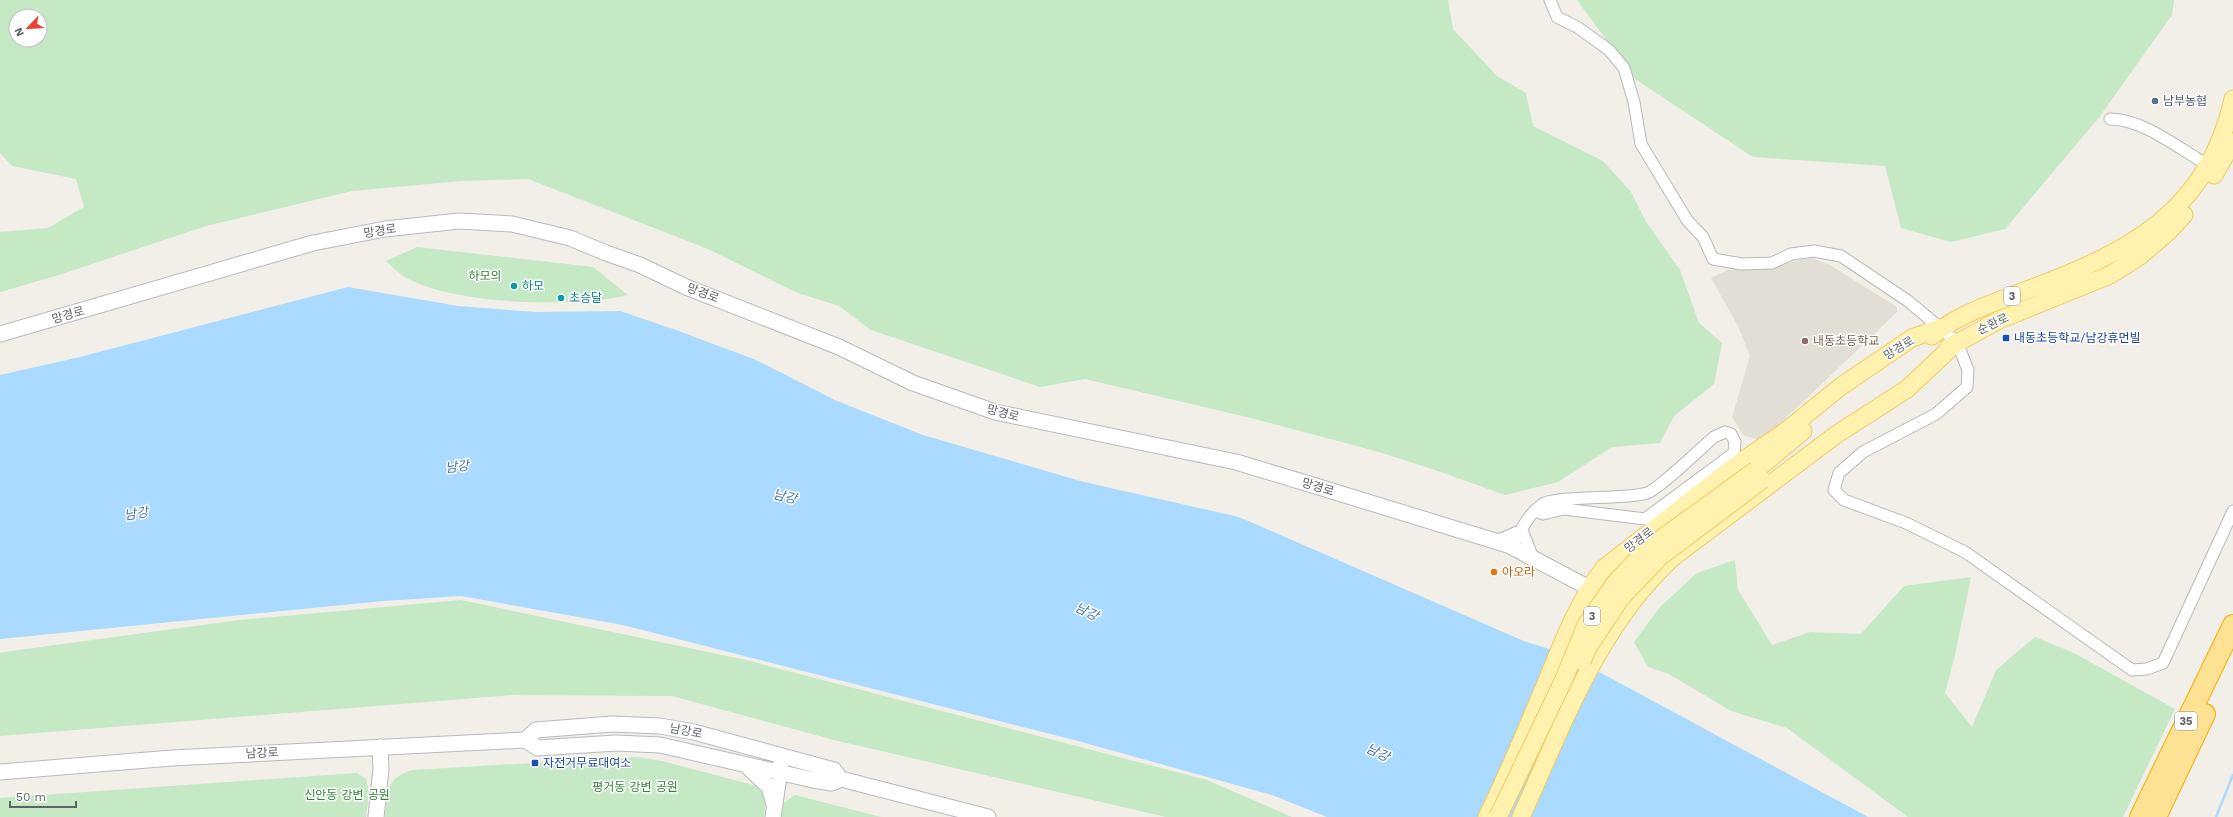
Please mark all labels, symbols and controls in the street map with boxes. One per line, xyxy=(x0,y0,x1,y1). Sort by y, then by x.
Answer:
north arrow xyxy=(8,8,48,48)
text: N xyxy=(12,26,27,38)
place label: 남부농협 xyxy=(2163,94,2207,108)
marker: 남부농협 xyxy=(2150,96,2160,106)
street label: 망경로 xyxy=(363,221,397,241)
park label: 하모의 xyxy=(468,269,502,283)
place label: 하모 xyxy=(522,279,544,293)
marker: 하모 xyxy=(509,281,519,291)
street label: 망경로 xyxy=(685,281,721,305)
road number: 3 xyxy=(2004,287,2020,305)
place label: 초승달 xyxy=(569,291,602,305)
marker: 초승달 xyxy=(556,293,566,303)
street label: 망경로 xyxy=(50,304,86,326)
street label: 순환로 xyxy=(1975,310,2011,338)
place label: 내동초등학교/남강휴먼빌 xyxy=(2014,331,2141,345)
street label: 망경로 xyxy=(1881,333,1917,363)
marker: 내동초등학교/남강휴먼빌 xyxy=(2001,333,2011,343)
place label: 내동초등학교 xyxy=(1813,334,1879,348)
marker: 내동초등학교 xyxy=(1800,336,1810,346)
street label: 망경로 xyxy=(985,402,1021,424)
water label: 남강 xyxy=(444,457,472,475)
street label: 망경로 xyxy=(1300,475,1336,499)
water label: 남강 xyxy=(771,486,800,507)
water label: 남강 xyxy=(123,504,151,523)
street label: 망경로 xyxy=(1622,524,1656,556)
place label: 아오라 xyxy=(1502,565,1535,579)
marker: 아오라 xyxy=(1489,567,1499,577)
water label: 남강 xyxy=(1073,599,1103,624)
road number: 3 xyxy=(1584,607,1600,625)
road number: 35 xyxy=(2175,712,2197,730)
street label: 남강로 xyxy=(668,721,704,741)
water label: 남강 xyxy=(1364,740,1394,765)
street label: 남강로 xyxy=(245,745,279,761)
place label: 자전거무료대여소 xyxy=(543,756,631,770)
marker: 자전거무료대여소 xyxy=(530,758,540,768)
park label: 평거동 강변 공원 xyxy=(592,780,678,794)
scale bar xyxy=(10,783,76,809)
park label: 신안동 강변 공원 xyxy=(304,788,390,802)
text: 50 m xyxy=(16,790,46,804)

